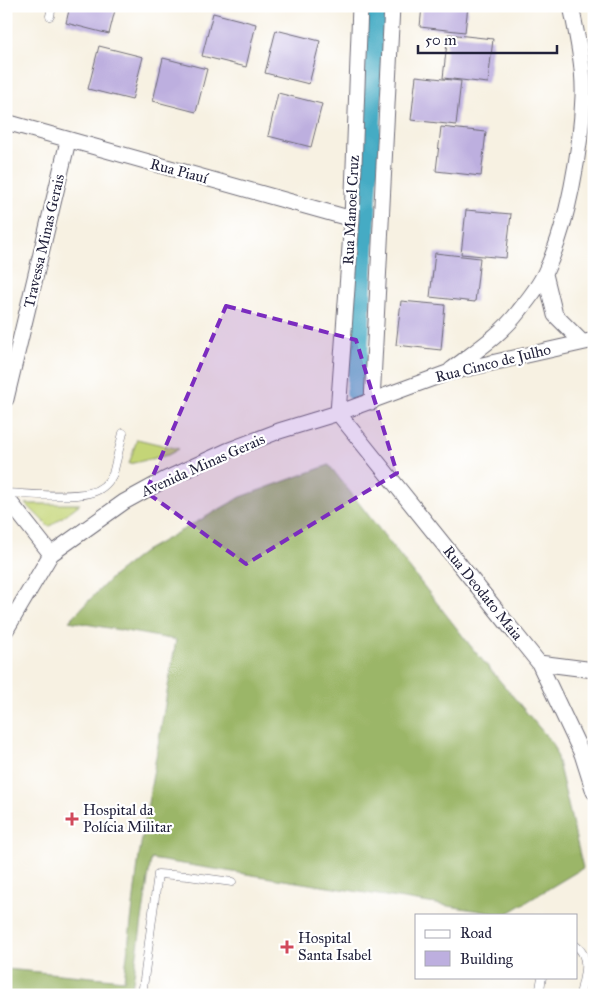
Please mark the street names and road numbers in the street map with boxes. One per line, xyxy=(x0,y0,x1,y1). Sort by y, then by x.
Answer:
street label: Rua Piauí xyxy=(148,155,211,188)
street label: Rua Manoel Cruz xyxy=(339,155,363,265)
street label: Travessa Minas Gerais xyxy=(20,172,68,310)
street label: Rua Cinco de Julho xyxy=(433,340,553,387)
street label: Avenida Minas Gerais xyxy=(137,430,268,501)
street label: Rua Deodato Maia xyxy=(439,542,527,644)

